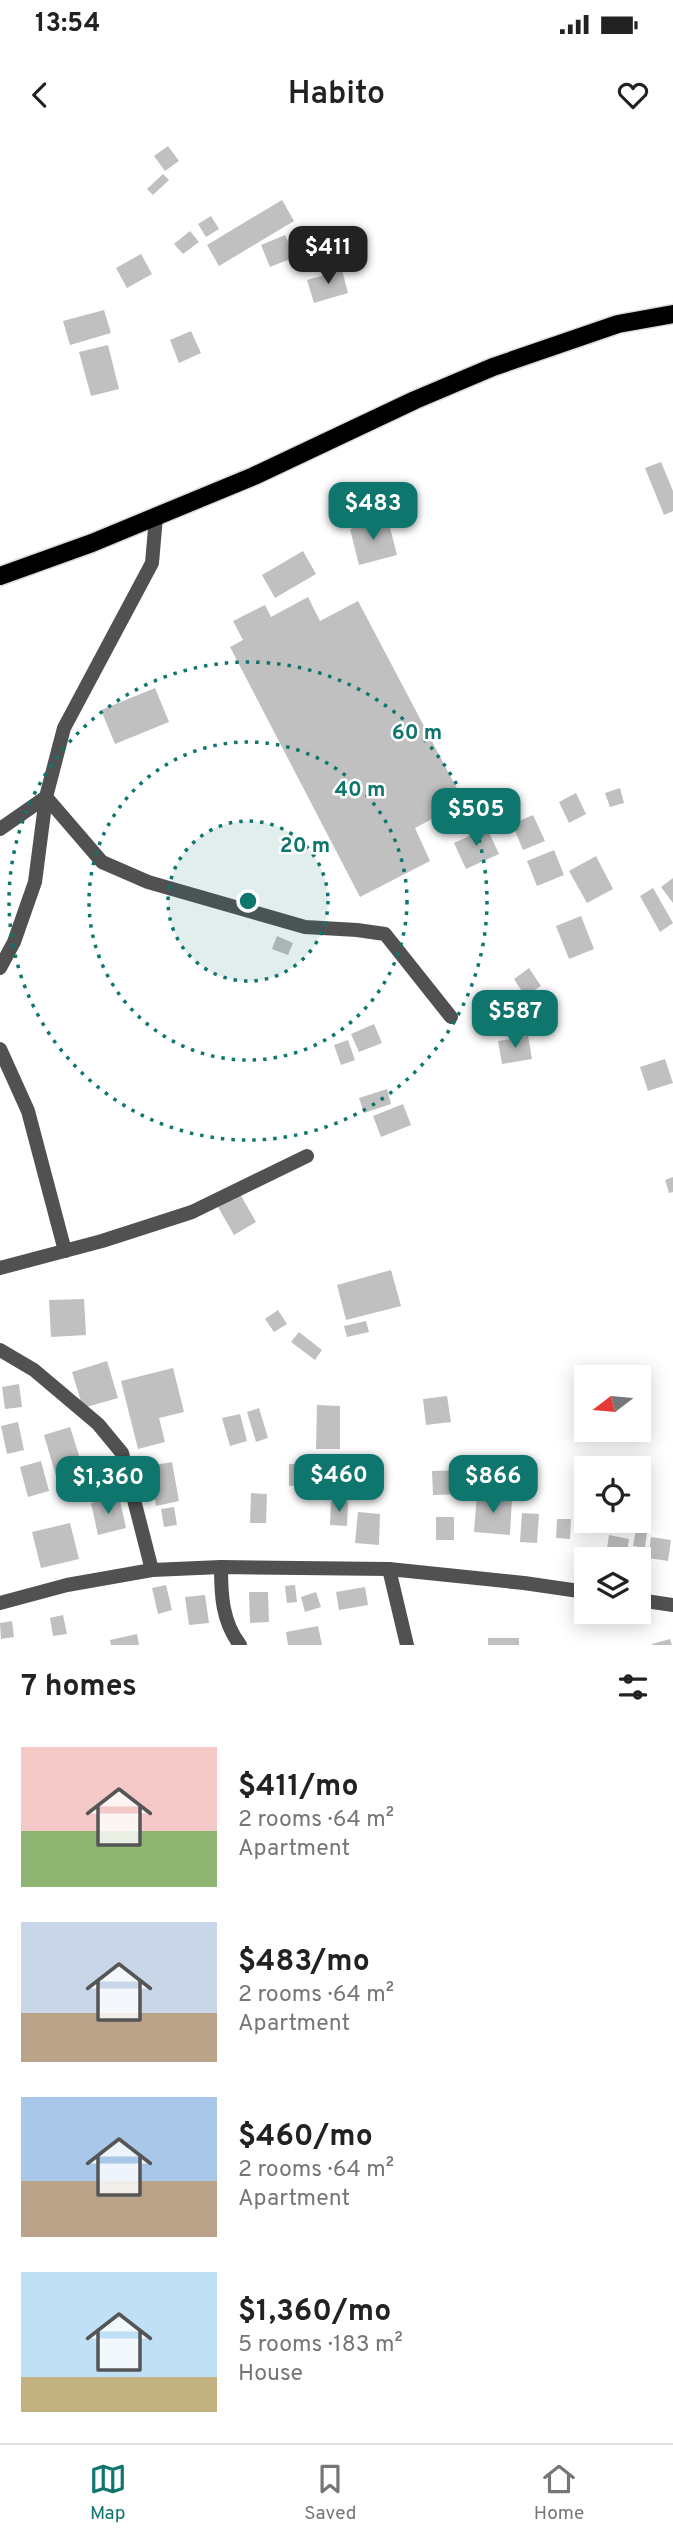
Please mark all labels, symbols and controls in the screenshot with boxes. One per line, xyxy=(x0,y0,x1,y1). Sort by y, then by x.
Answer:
text: 13:54 xyxy=(35,8,100,41)
text: Habito xyxy=(288,75,385,115)
icon: back xyxy=(21,76,59,114)
icon: heart xyxy=(614,76,652,114)
pin: $411 xyxy=(287,226,369,286)
text: $411 xyxy=(304,234,352,263)
pin: $483 xyxy=(332,482,414,542)
text: $483 xyxy=(345,490,401,519)
text: 60 m xyxy=(392,720,442,747)
text: 40 m xyxy=(335,777,385,804)
pin: $505 xyxy=(435,788,517,848)
text: $505 xyxy=(447,796,505,825)
text: 20 m xyxy=(280,833,330,860)
centre of rings xyxy=(236,889,260,913)
pin: $587 xyxy=(474,990,556,1050)
text: $587 xyxy=(488,998,542,1027)
north arrow xyxy=(574,1365,651,1442)
map controls xyxy=(574,1365,651,1624)
pin: $460 xyxy=(298,1454,380,1514)
pin: $1,360 xyxy=(51,1456,165,1516)
pin: $866 xyxy=(452,1456,534,1515)
button: locate xyxy=(574,1456,651,1533)
text: $460 xyxy=(310,1462,368,1491)
text: $866 xyxy=(465,1463,521,1492)
text: $1,360 xyxy=(72,1464,144,1493)
button: layers xyxy=(574,1547,651,1624)
icon: filters xyxy=(614,1668,652,1706)
text: 7 homes xyxy=(21,1669,137,1706)
text: $411/mo xyxy=(238,1769,359,1806)
icon: home xyxy=(77,1775,161,1859)
text: 2 rooms · 64 m² xyxy=(238,1806,394,1835)
text: Apartment xyxy=(238,1835,350,1864)
text: $483/mo xyxy=(238,1944,370,1981)
icon: home xyxy=(77,1950,161,2034)
text: 2 rooms · 64 m² xyxy=(238,1981,394,2010)
text: Apartment xyxy=(238,2010,350,2039)
text: $460/mo xyxy=(238,2119,373,2156)
icon: home xyxy=(77,2125,161,2209)
text: 2 rooms · 64 m² xyxy=(238,2156,394,2185)
text: Apartment xyxy=(238,2185,350,2214)
text: $1,360/mo xyxy=(238,2294,391,2331)
icon: home xyxy=(77,2300,161,2384)
text: 5 rooms · 183 m² xyxy=(238,2331,403,2360)
text: House xyxy=(238,2360,303,2389)
tab: Map xyxy=(89,2460,127,2526)
tab: Saved xyxy=(304,2460,356,2526)
tab: Home xyxy=(534,2460,584,2526)

